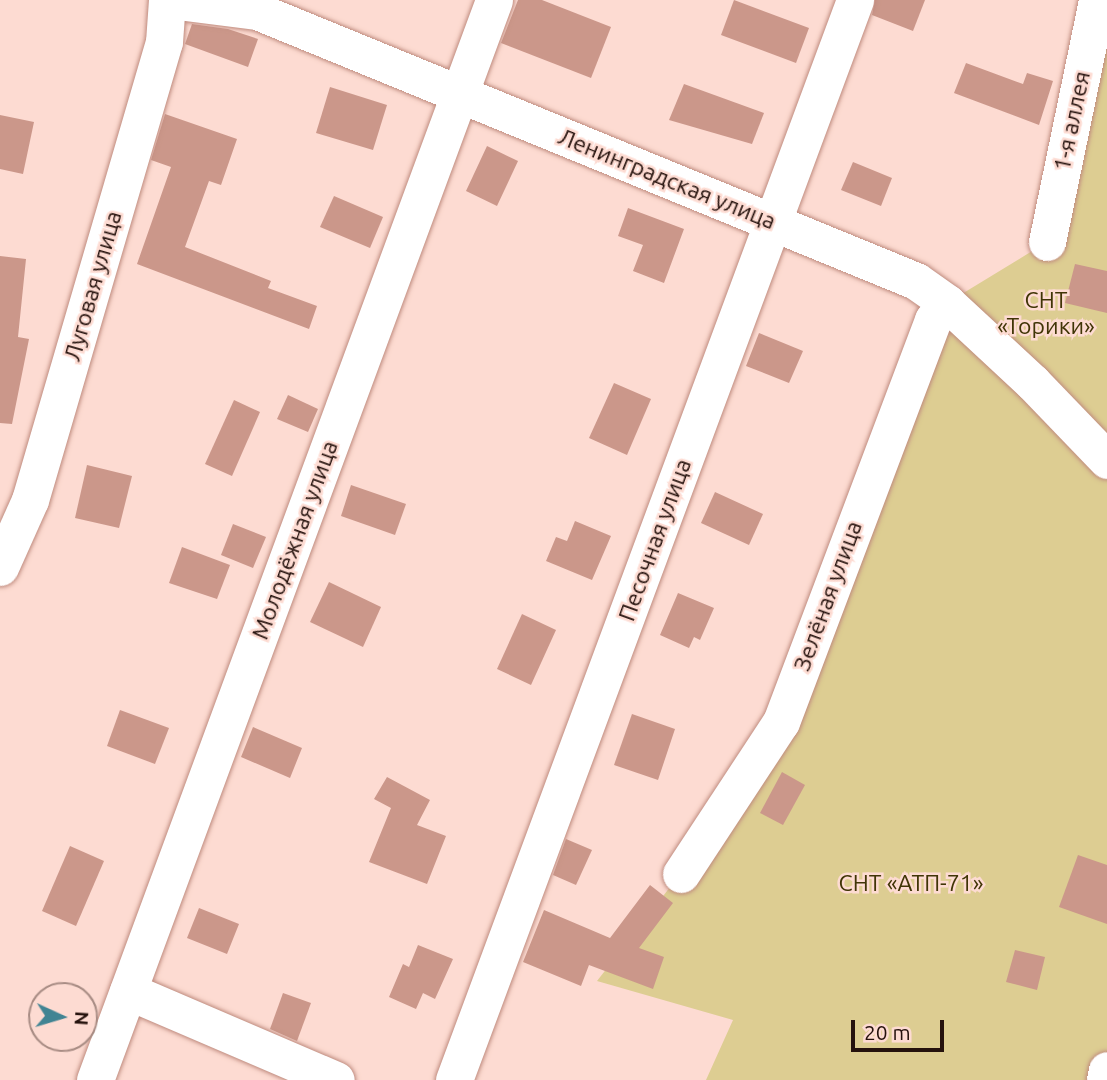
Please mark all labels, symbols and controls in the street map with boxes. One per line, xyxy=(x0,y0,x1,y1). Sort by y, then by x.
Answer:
street label: 1-я аллея xyxy=(1048,69,1096,173)
street label: Ленинградская улица xyxy=(554,123,780,235)
street label: Луговая улица xyxy=(58,208,128,364)
park label: СНТ «Торики» xyxy=(997,286,1095,340)
street label: Молодёжная улица xyxy=(246,437,344,643)
street label: Песочная улица xyxy=(613,455,697,625)
street label: Зелёная улица xyxy=(788,517,868,675)
park label: СНТ «АТП-71» xyxy=(839,869,983,897)
north arrow xyxy=(28,982,98,1052)
scale bar xyxy=(855,1006,948,1050)
text: N xyxy=(70,1010,93,1026)
text: 20 m xyxy=(864,1020,911,1044)

